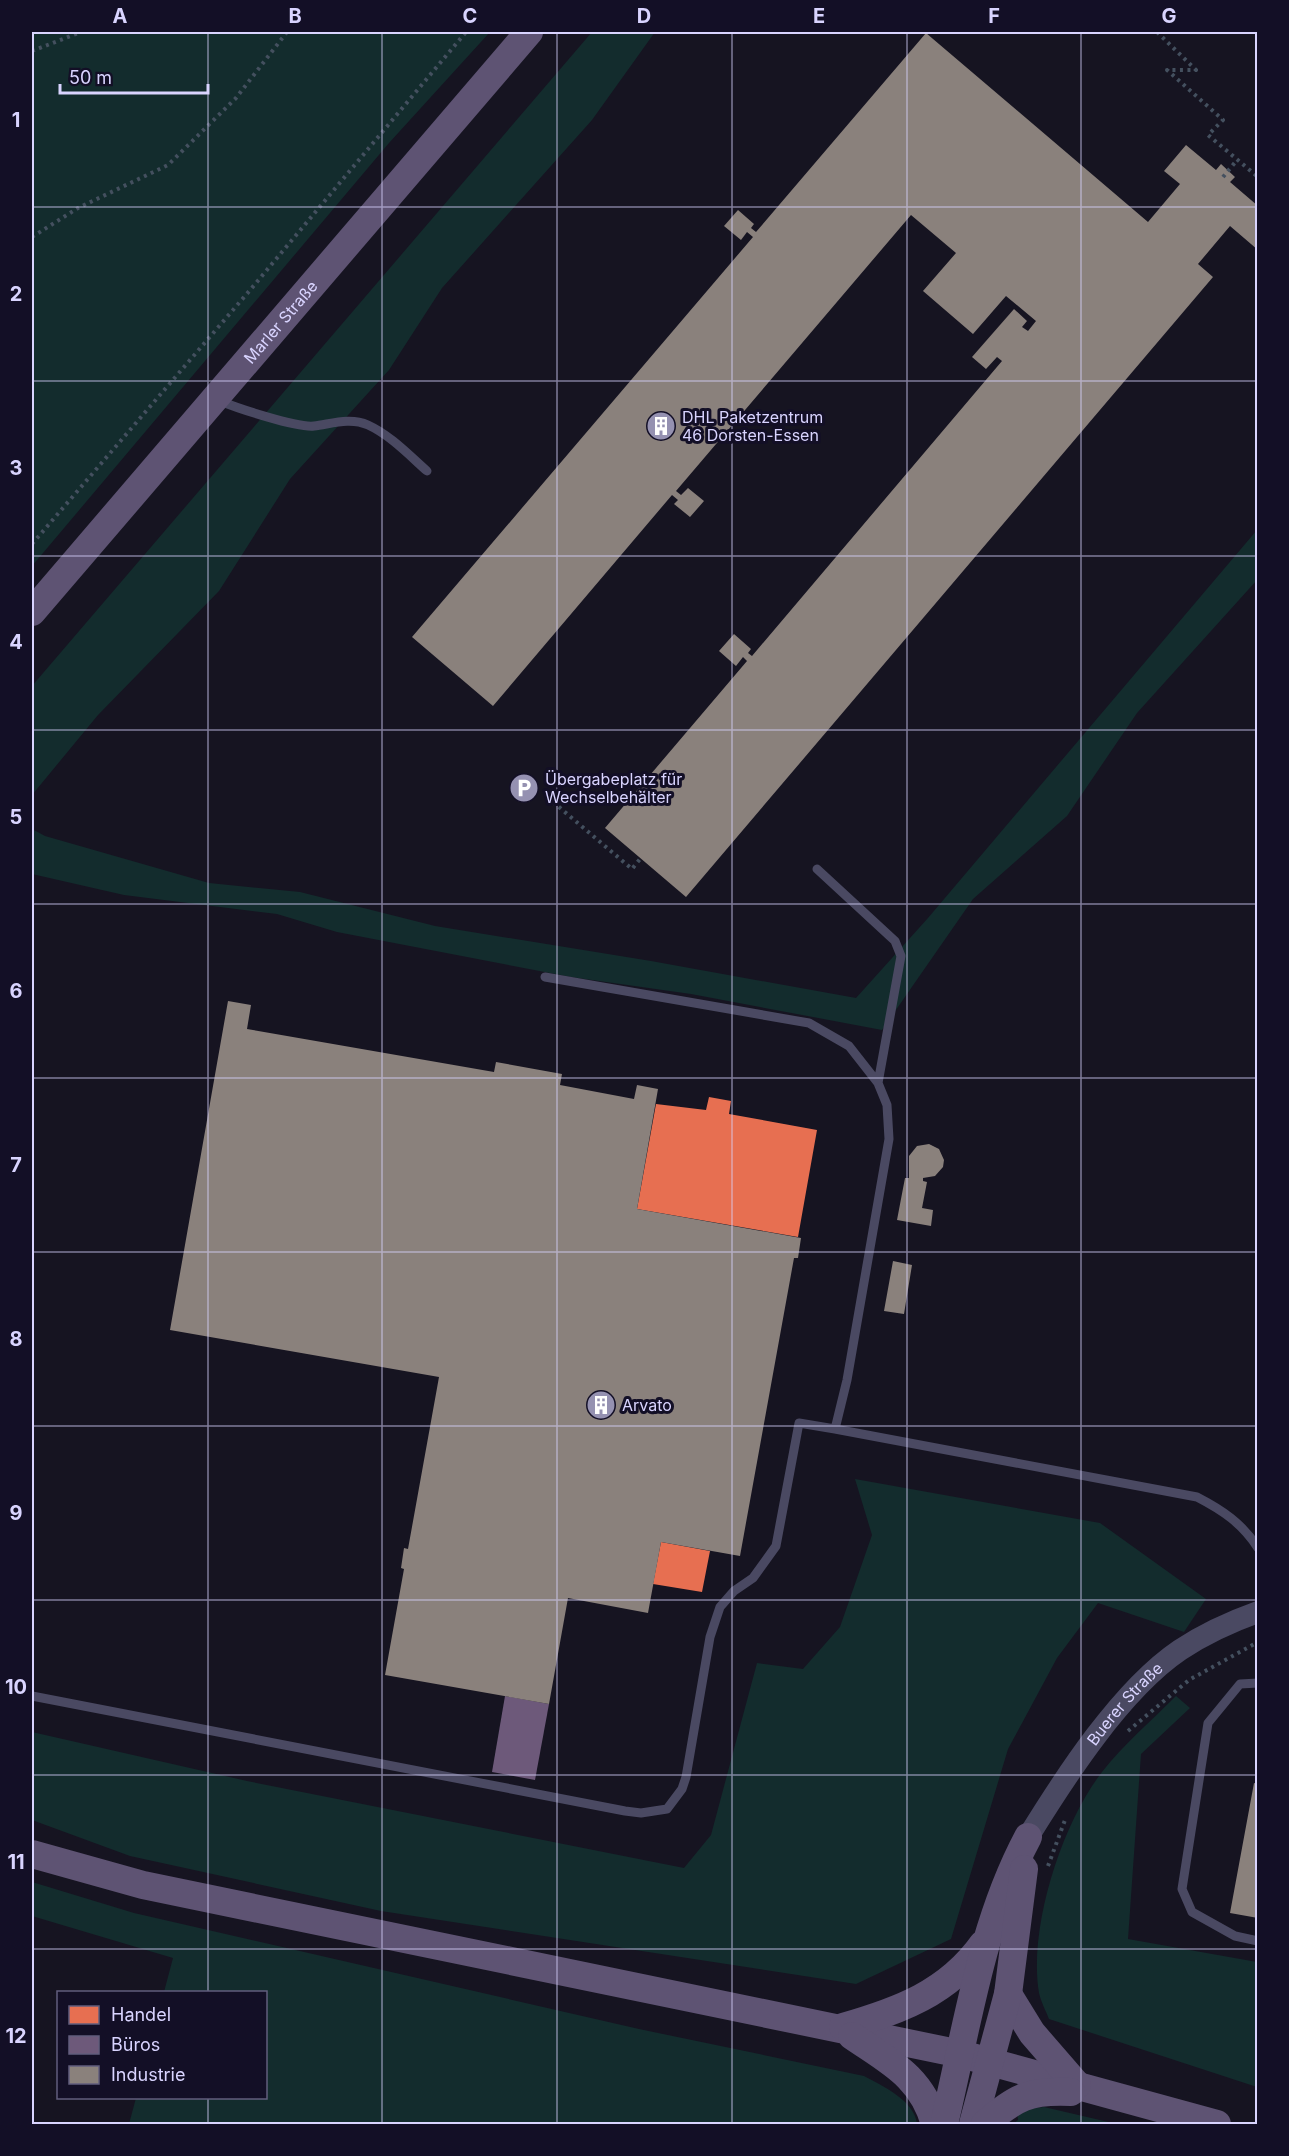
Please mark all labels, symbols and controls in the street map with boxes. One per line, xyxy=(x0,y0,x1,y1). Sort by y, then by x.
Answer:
text: A xyxy=(113,4,128,28)
text: B xyxy=(288,4,302,28)
text: C xyxy=(463,4,477,28)
text: D xyxy=(637,4,651,28)
text: E xyxy=(813,4,825,28)
text: F xyxy=(988,4,1000,28)
text: G xyxy=(1161,4,1177,28)
scale bar xyxy=(60,57,208,95)
text: 50 m xyxy=(69,67,112,88)
text: 1 xyxy=(12,108,20,132)
street label: Marler Straße xyxy=(239,276,322,368)
text: 2 xyxy=(10,282,22,306)
place label: DHL Paketzentrum 46 Dorsten-Essen xyxy=(682,407,823,445)
building icon: DHL Paketzentrum 46 Dorsten-Essen xyxy=(645,410,677,442)
text: 3 xyxy=(10,456,22,480)
text: 4 xyxy=(9,630,23,654)
place label: Übergabeplatz für Wechselbehälter xyxy=(545,769,682,807)
parking icon: Übergabeplatz für Wechselbehälter xyxy=(508,772,540,804)
text: 5 xyxy=(10,805,22,829)
text: 6 xyxy=(10,979,23,1003)
text: 7 xyxy=(10,1153,22,1177)
text: 8 xyxy=(9,1327,23,1351)
building icon: Arvato xyxy=(585,1389,617,1421)
place label: Arvato xyxy=(622,1395,672,1415)
text: 9 xyxy=(10,1501,23,1525)
street label: Buerer Straße xyxy=(1082,1658,1167,1749)
text: 10 xyxy=(5,1675,27,1699)
text: 11 xyxy=(7,1850,25,1874)
legend xyxy=(57,1991,267,2099)
text: Handel xyxy=(111,2004,171,2025)
text: 12 xyxy=(5,2024,27,2048)
text: Büros xyxy=(111,2034,160,2055)
text: Industrie xyxy=(111,2064,185,2085)

